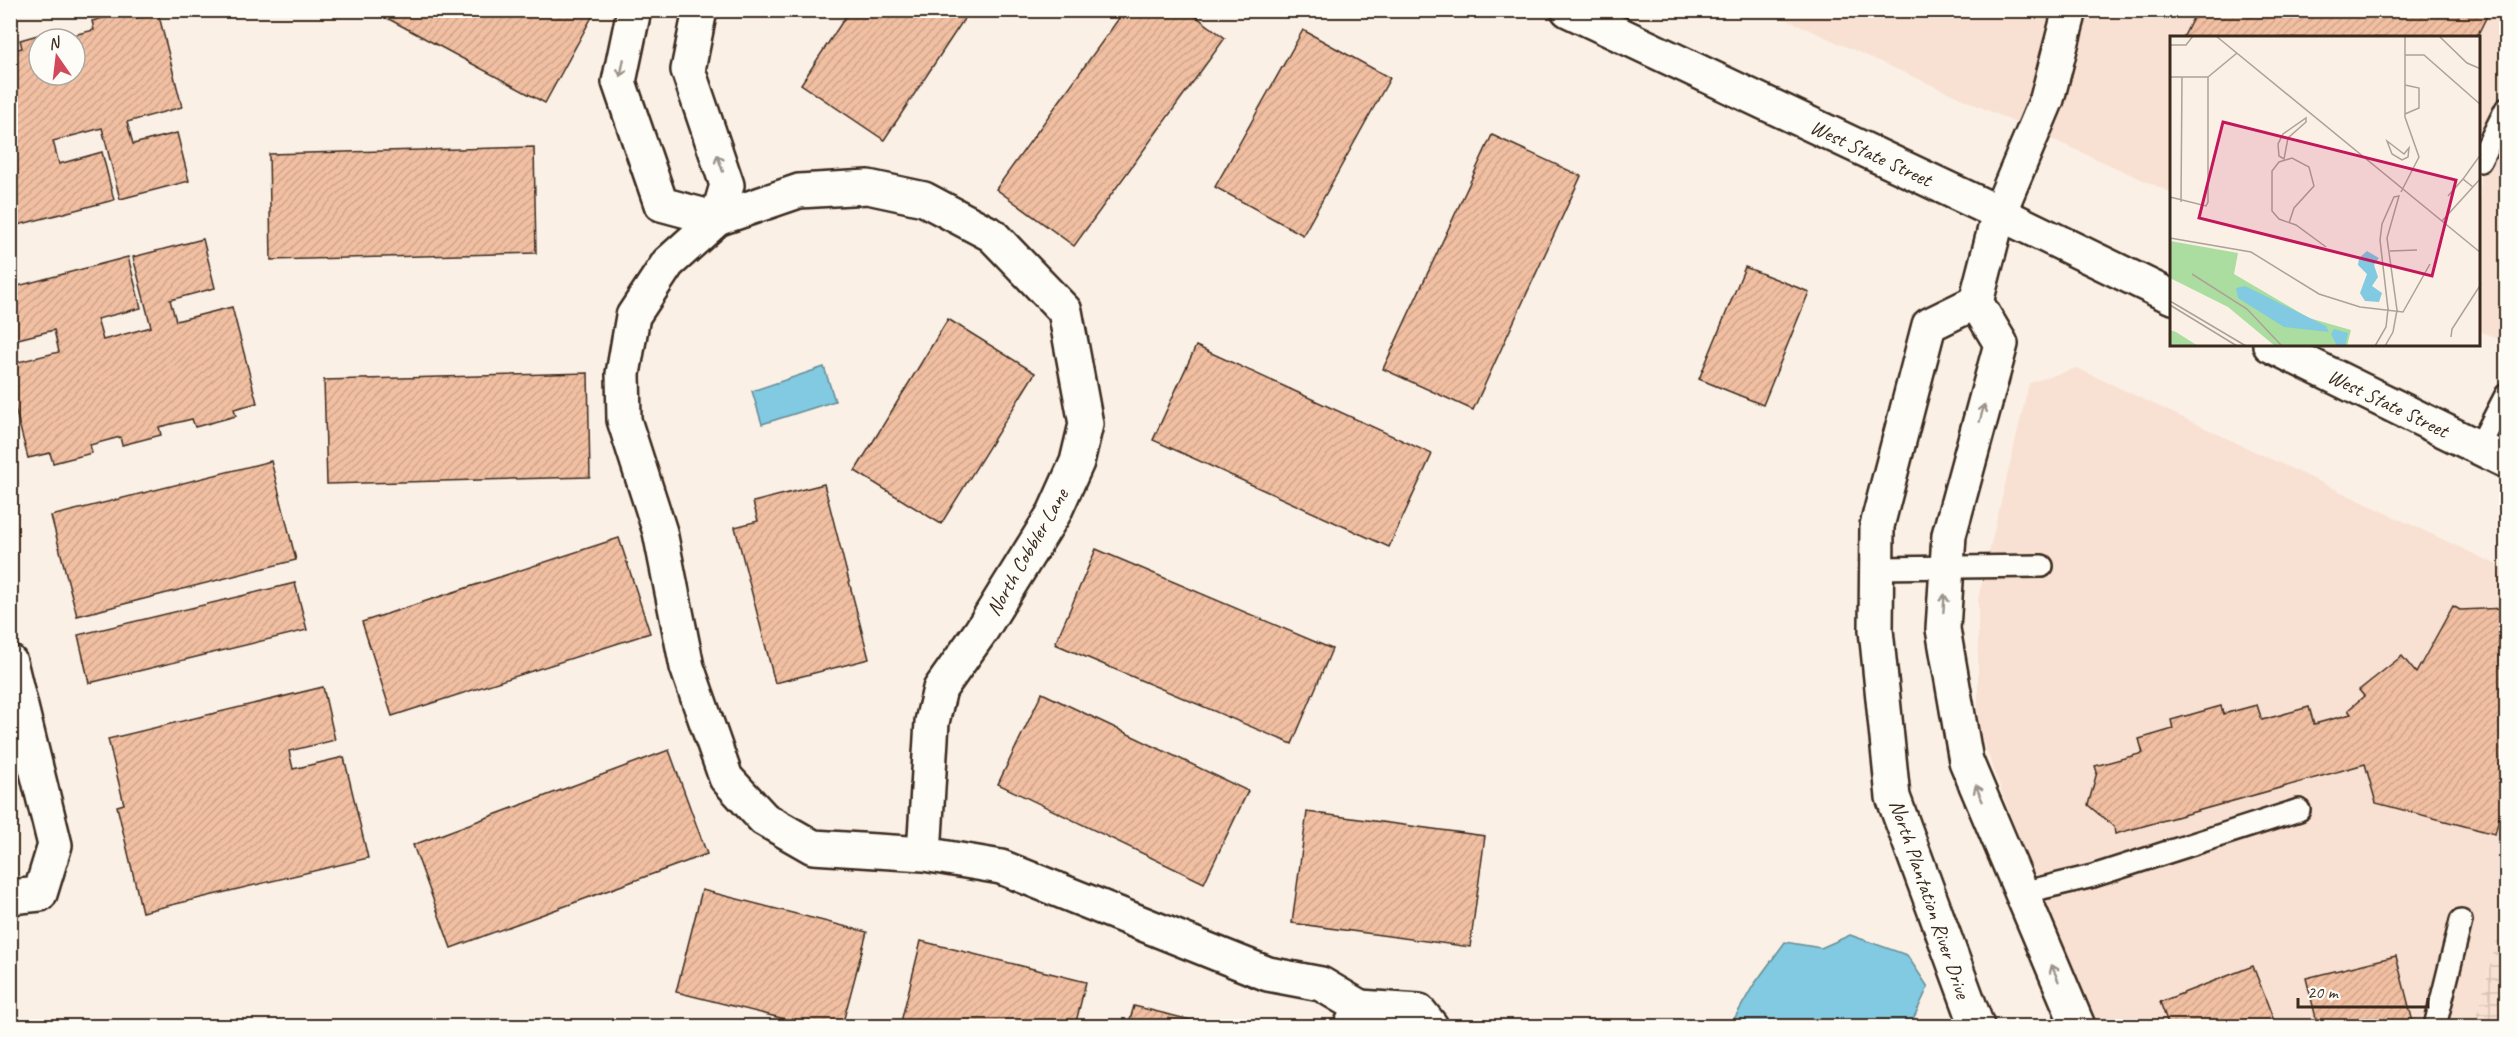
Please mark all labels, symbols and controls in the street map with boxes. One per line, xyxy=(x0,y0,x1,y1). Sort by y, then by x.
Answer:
north arrow xyxy=(27,27,87,87)
text: N xyxy=(46,32,64,54)
inset map xyxy=(2170,36,2481,346)
one-way arrow xyxy=(616,58,627,77)
street label: West State Street xyxy=(1806,114,1938,193)
one-way arrow xyxy=(714,154,725,173)
street label: West State Street xyxy=(2324,363,2454,444)
one-way arrow xyxy=(1977,403,1988,422)
street label: North Cobbler Lane xyxy=(980,483,1074,620)
one-way arrow xyxy=(1939,594,1950,613)
one-way arrow xyxy=(1973,784,1984,803)
street label: North Plantation River Drive xyxy=(1884,796,1977,1003)
one-way arrow xyxy=(2049,964,2060,982)
scale bar xyxy=(2298,971,2428,1009)
text: 20 m xyxy=(2307,981,2340,1003)

